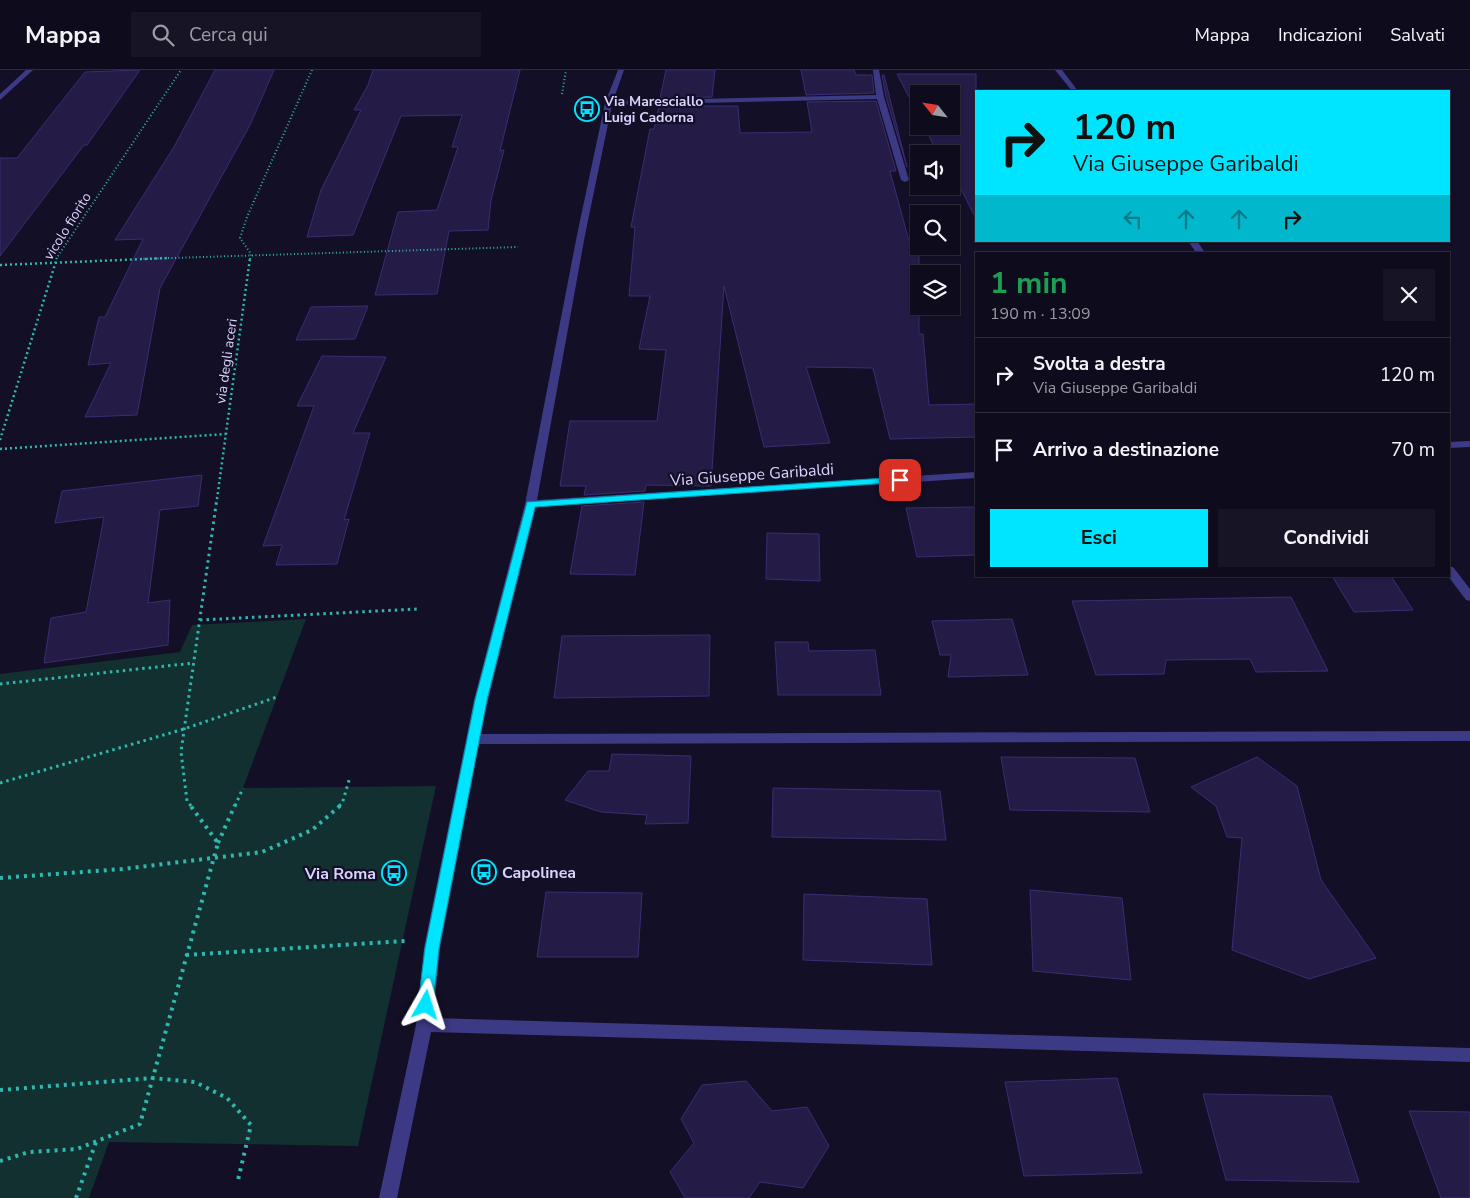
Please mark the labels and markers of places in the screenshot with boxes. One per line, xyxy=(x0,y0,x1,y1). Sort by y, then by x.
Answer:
place label: Via Maresciallo Luigi Cadorna xyxy=(603,92,703,127)
bus stop icon: Via Maresciallo Luigi Cadorna xyxy=(574,96,600,122)
pin xyxy=(879,459,921,501)
bus stop icon: Capolinea xyxy=(471,859,497,885)
bus stop icon: Via Roma xyxy=(381,860,407,886)
place label: Capolinea xyxy=(502,862,576,884)
place label: Via Roma xyxy=(304,863,376,885)

